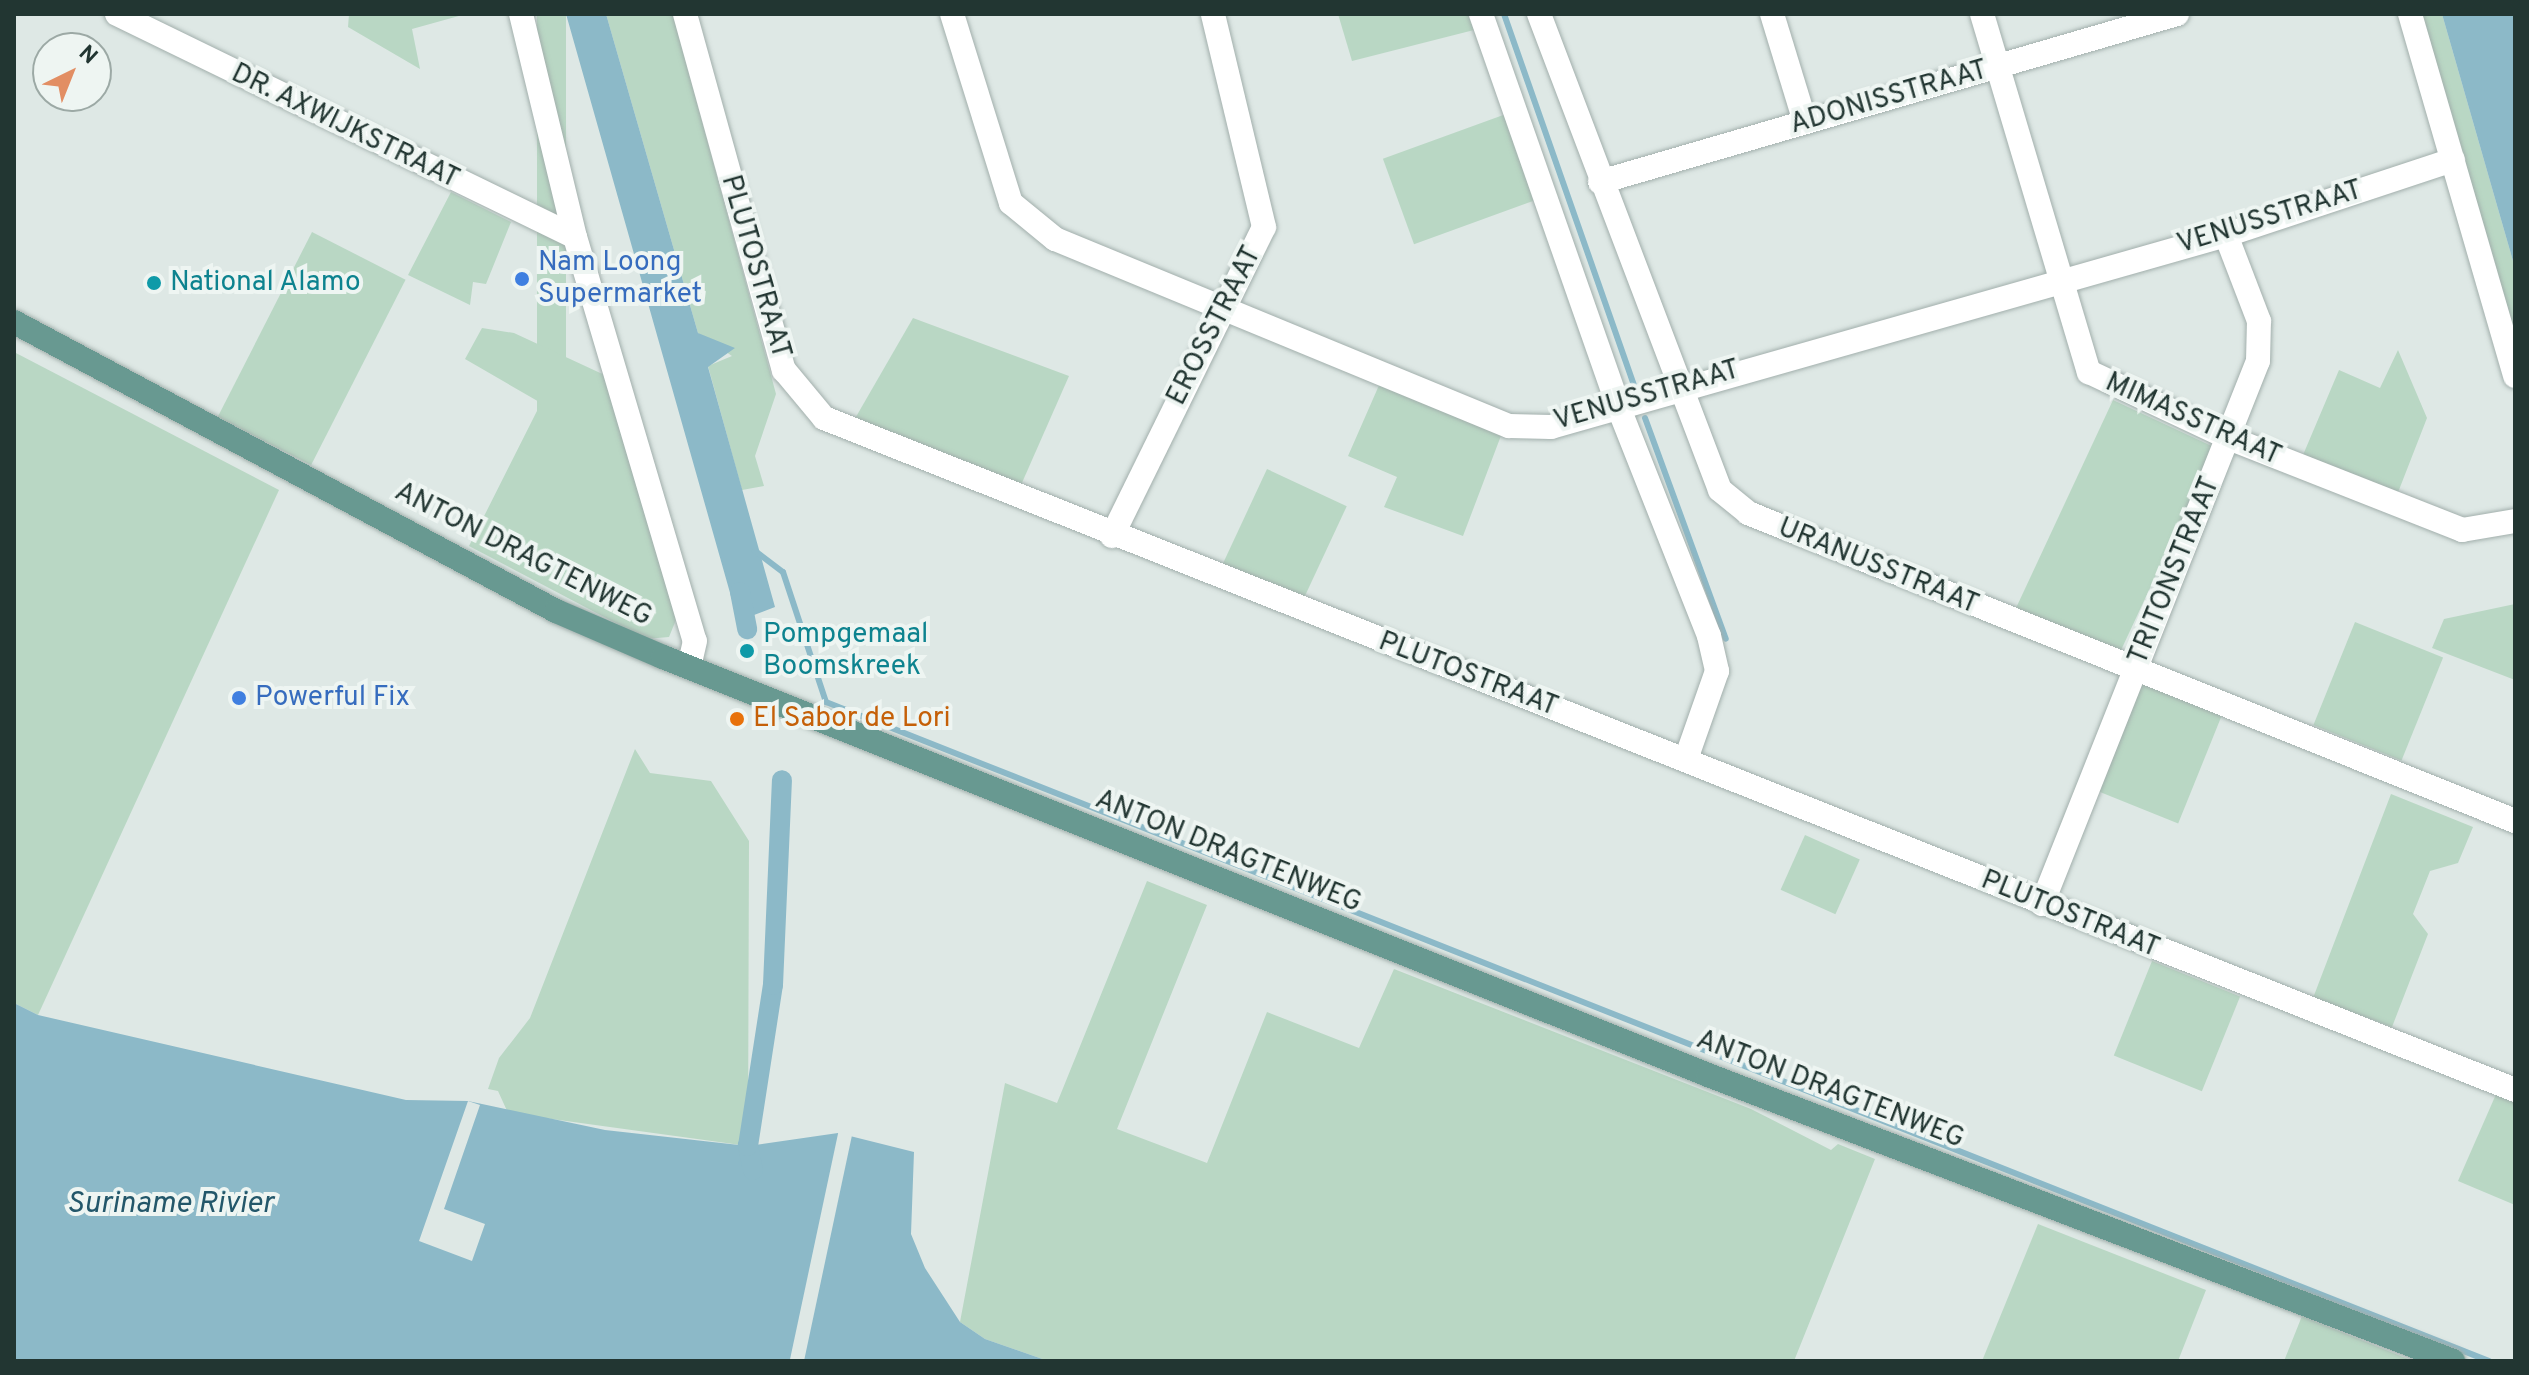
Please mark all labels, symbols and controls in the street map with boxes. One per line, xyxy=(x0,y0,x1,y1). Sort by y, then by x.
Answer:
north arrow xyxy=(32,32,112,112)
text: N xyxy=(72,40,102,71)
street label: ADONISSTRAAT xyxy=(1786,54,1992,142)
street label: DR. AXWIJKSTRAAT xyxy=(225,57,465,197)
street label: PLUTOSTRAAT xyxy=(713,171,797,363)
street label: VENUSSTRAAT xyxy=(2173,174,2367,262)
street label: EROSSTRAAT xyxy=(1161,241,1269,411)
place label: Nam Loong Supermarket xyxy=(538,246,702,312)
place label: National Alamo xyxy=(170,266,362,300)
marker: Nam Loong Supermarket xyxy=(513,270,531,288)
marker: National Alamo xyxy=(145,274,163,292)
street label: VENUSSTRAAT xyxy=(1550,353,1744,439)
street label: MIMASSTRAAT xyxy=(2100,366,2286,474)
street label: TRITONSTRAAT xyxy=(2122,472,2228,670)
street label: ANTON DRAGTENWEG xyxy=(389,476,657,634)
street label: URANUSSTRAAT xyxy=(1773,511,1983,623)
place label: Pompgemaal Boomskreek xyxy=(763,618,928,684)
street label: PLUTOSTRAAT xyxy=(1374,625,1562,725)
marker: Pompgemaal Boomskreek xyxy=(738,642,756,660)
place label: Powerful Fix xyxy=(255,681,410,715)
marker: Powerful Fix xyxy=(230,689,248,707)
place label: El Sabor de Lori xyxy=(753,702,951,736)
marker: El Sabor de Lori xyxy=(728,710,746,728)
street label: ANTON DRAGTENWEG xyxy=(1090,783,1366,921)
street label: PLUTOSTRAAT xyxy=(1976,864,2164,966)
street label: ANTON DRAGTENWEG xyxy=(1691,1023,1969,1157)
water label: Suriname Rivier xyxy=(67,1187,273,1223)

